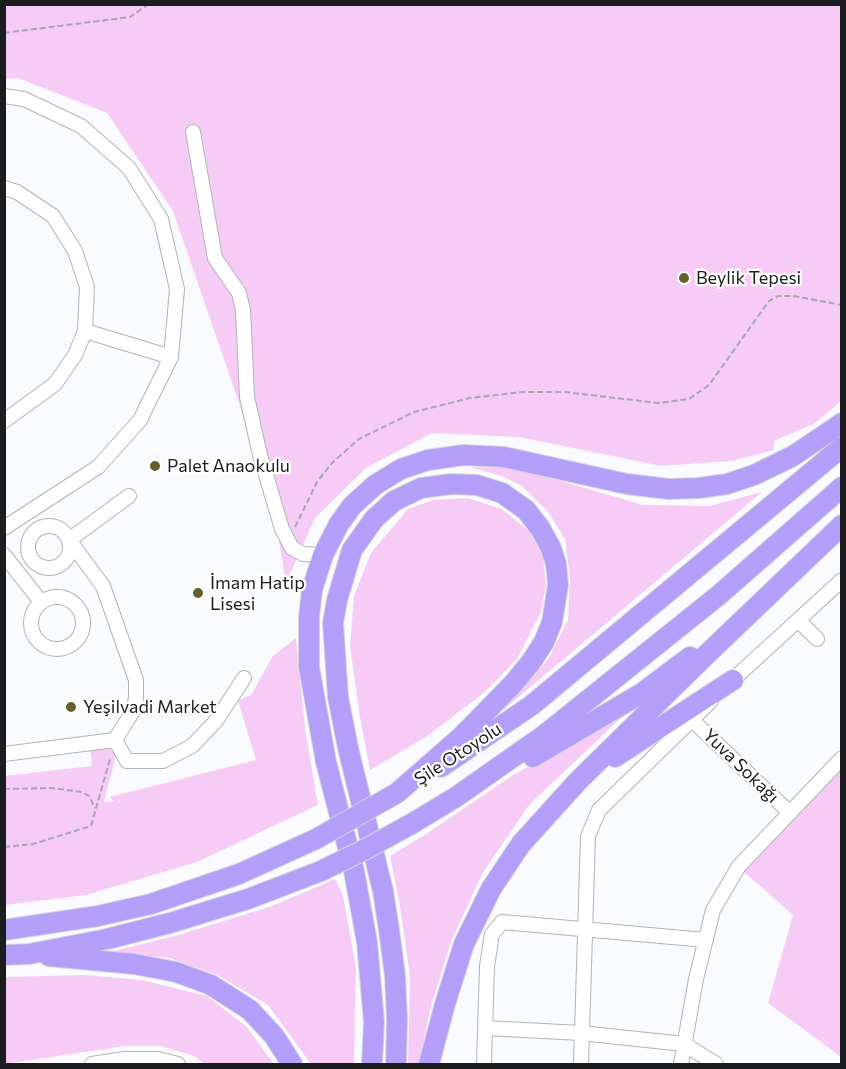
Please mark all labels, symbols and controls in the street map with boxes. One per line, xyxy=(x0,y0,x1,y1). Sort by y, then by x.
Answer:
place label: Beylik Tepesi xyxy=(696,267,801,289)
marker: Beylik Tepesi xyxy=(677,271,691,285)
place label: Palet Anaokulu xyxy=(167,455,290,477)
marker: Palet Anaokulu xyxy=(148,459,162,473)
place label: İmam Hatip Lisesi xyxy=(210,572,305,614)
marker: İmam Hatip Lisesi xyxy=(191,586,205,600)
place label: Yeşilvadi Market xyxy=(83,696,217,718)
marker: Yeşilvadi Market xyxy=(64,700,78,714)
street label: Şile Otoyolu xyxy=(410,718,506,790)
street label: Yuva Sokağı xyxy=(698,724,784,808)

